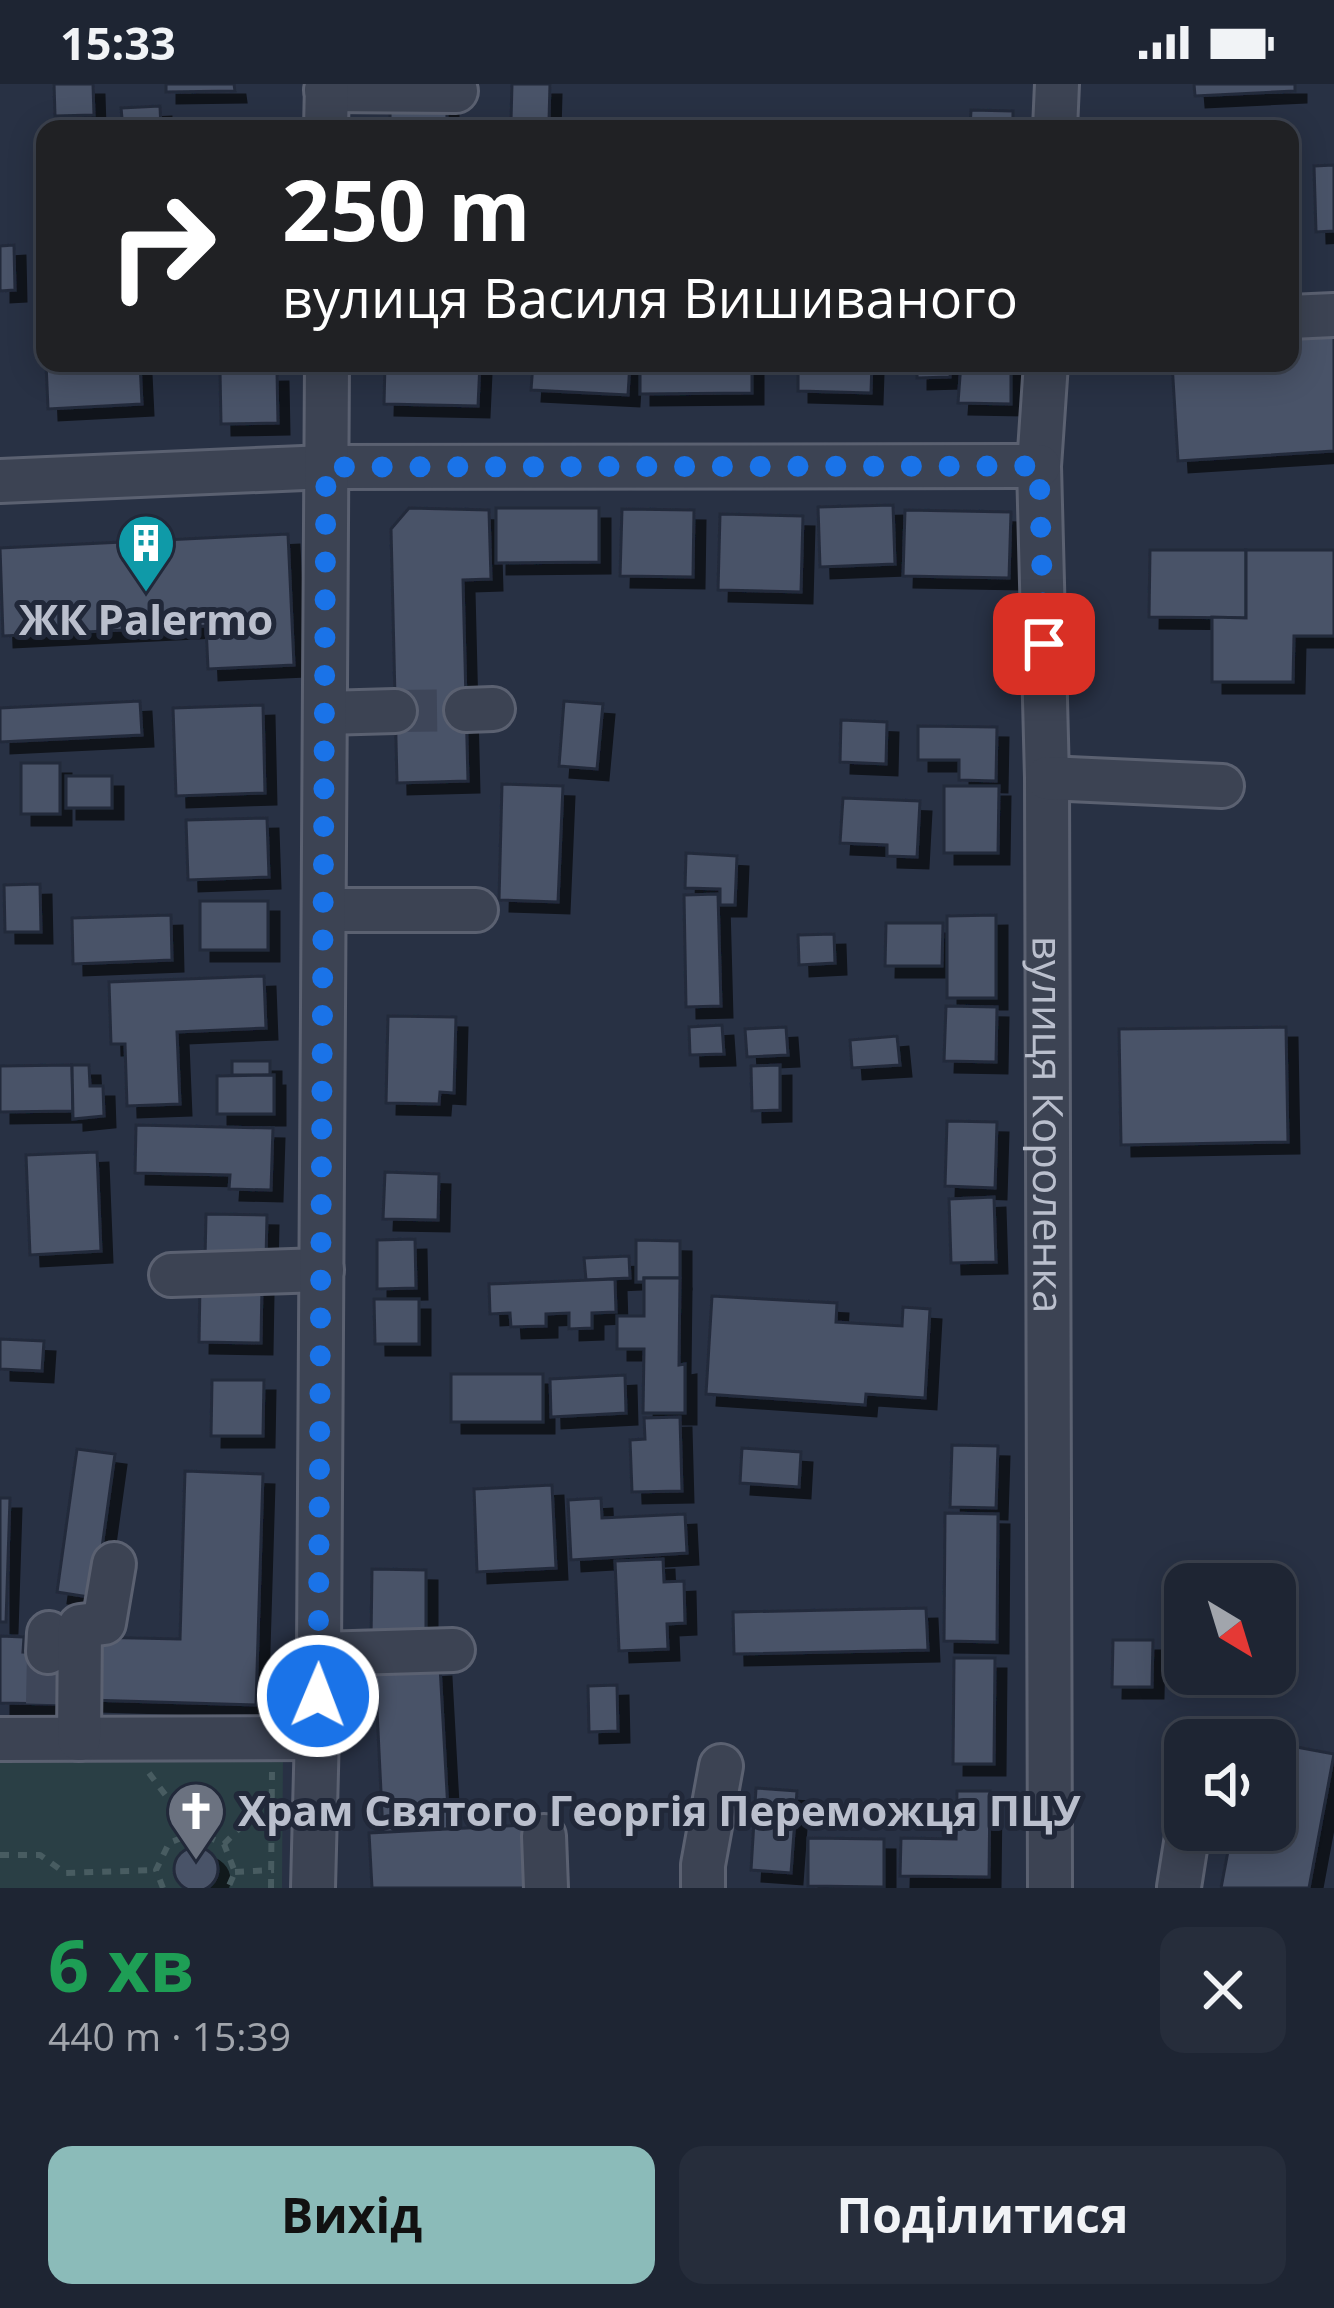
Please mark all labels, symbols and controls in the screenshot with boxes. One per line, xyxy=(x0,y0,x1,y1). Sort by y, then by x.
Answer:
text: 15:33 xyxy=(60,12,176,73)
text: 250 m xyxy=(282,151,530,266)
icon: right xyxy=(84,168,240,324)
text: вулиця Василя Вишиваного xyxy=(282,260,1018,334)
building icon: ЖК Palermo xyxy=(115,512,177,594)
place label: ЖК Palermo xyxy=(19,590,273,647)
pin xyxy=(993,593,1095,695)
icon: arrive xyxy=(1011,611,1077,677)
street label: вулиця Короленка xyxy=(1020,936,1078,1313)
north arrow xyxy=(1164,1563,1296,1695)
map controls xyxy=(1164,1563,1296,1851)
position arrow xyxy=(255,1633,381,1759)
button: sound xyxy=(1164,1719,1296,1851)
church icon: Храм Святого Георгія Переможця ПЦУ xyxy=(165,1780,227,1862)
place label: Храм Святого Георгія Переможця ПЦУ xyxy=(238,1781,1081,1838)
text: 6 хв xyxy=(48,1915,195,2013)
button: close xyxy=(1160,1927,1286,2053)
text: 440 m · 15:39 xyxy=(48,2009,291,2062)
button: Вихід xyxy=(48,2146,655,2284)
button: Поділитися xyxy=(679,2146,1286,2284)

